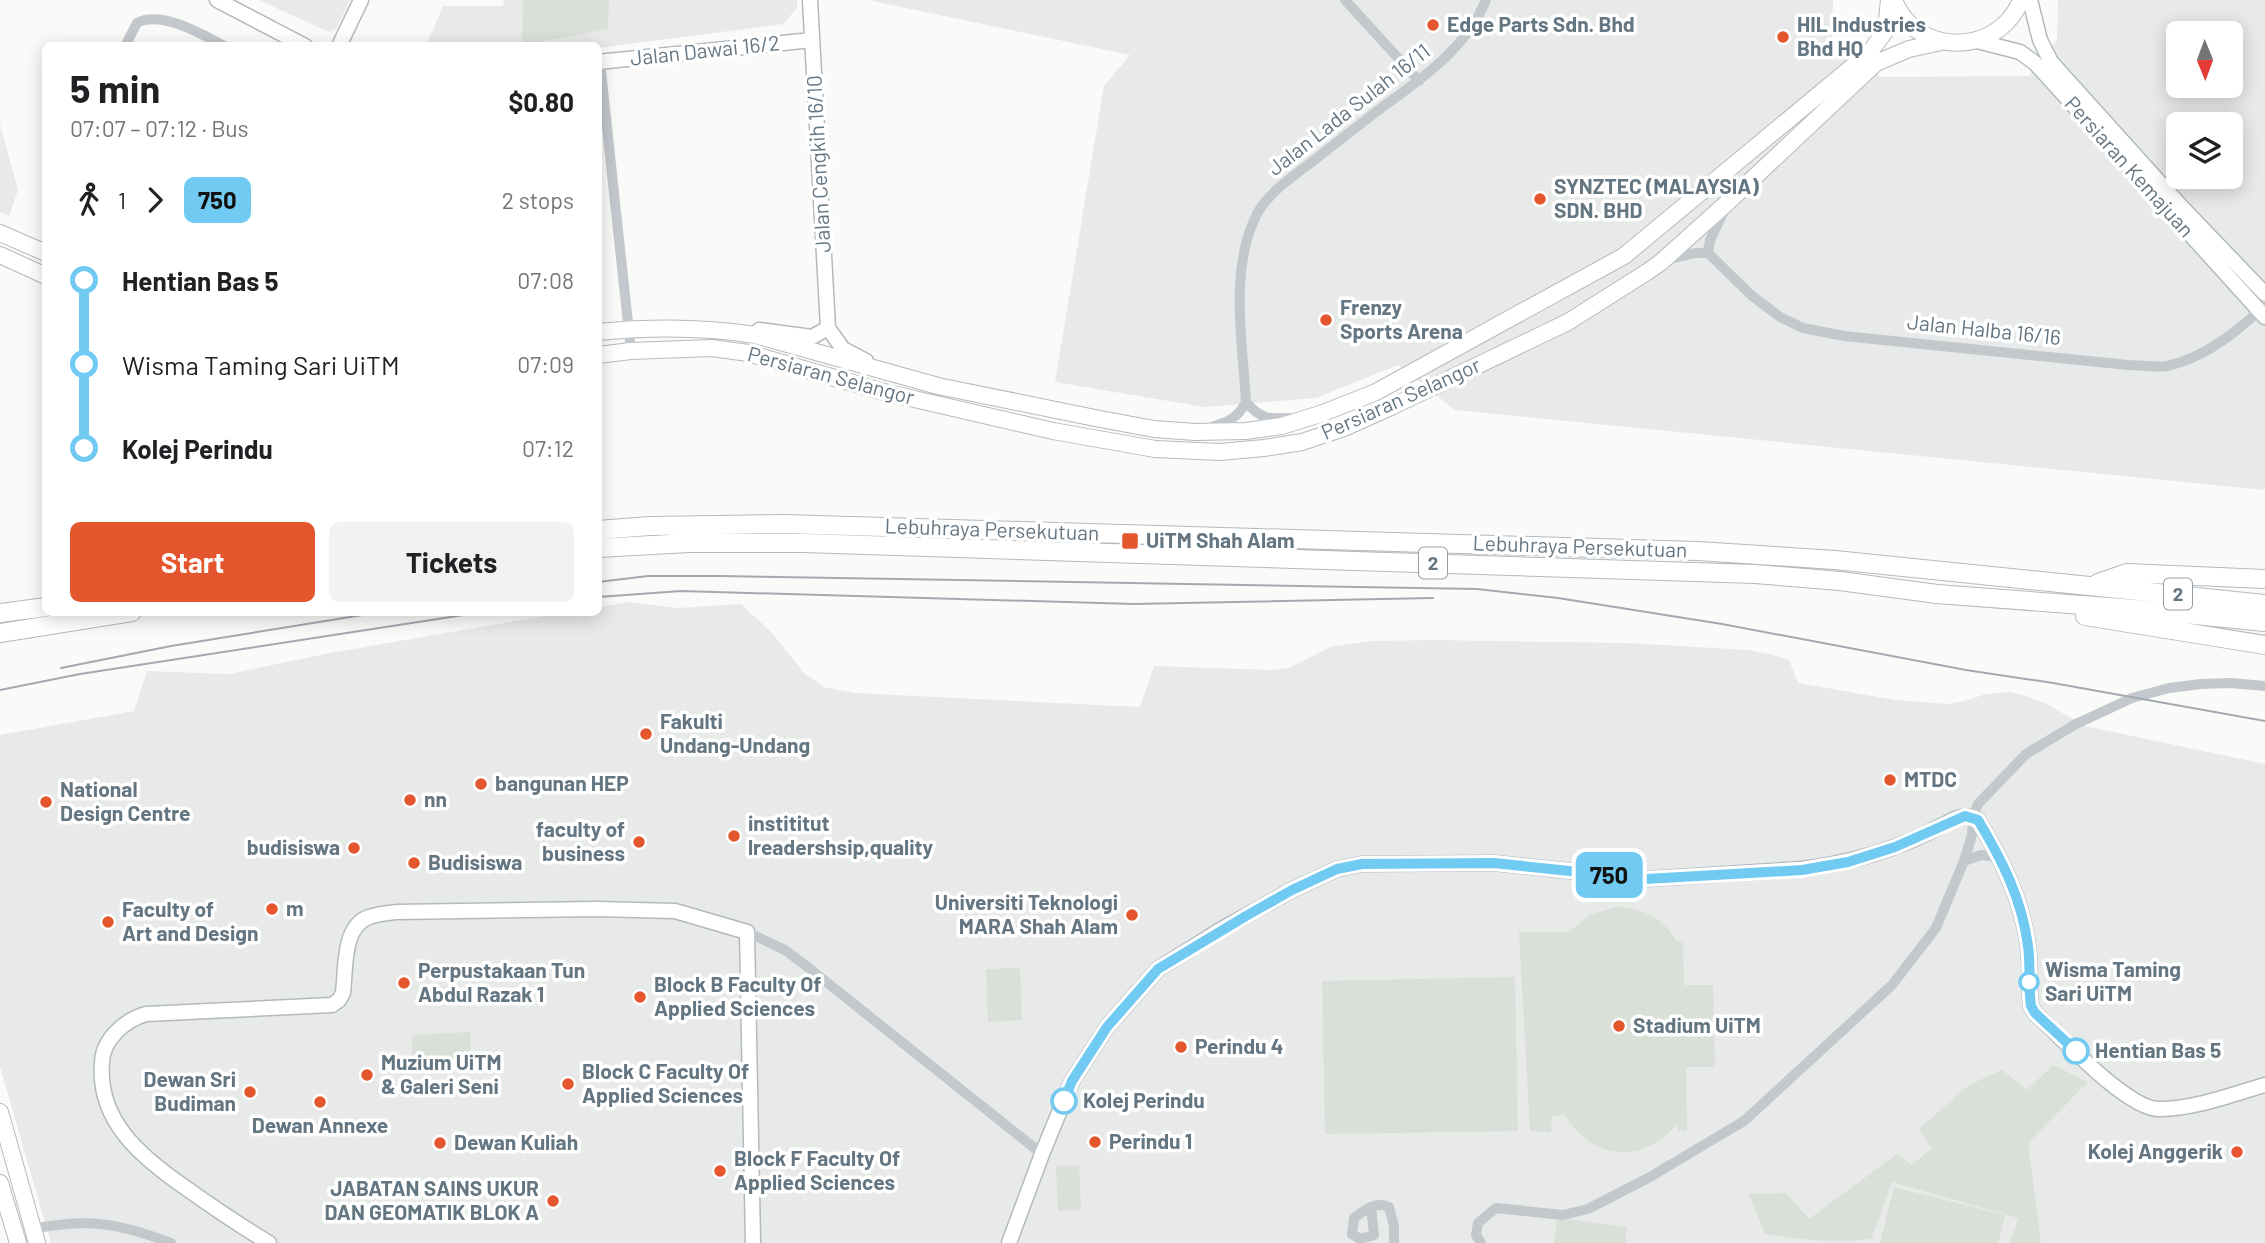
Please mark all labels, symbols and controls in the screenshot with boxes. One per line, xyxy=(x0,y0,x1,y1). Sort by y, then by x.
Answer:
place label: Edge Parts Sdn. Bhd xyxy=(1447,11,1635,36)
place label: HIL Industries Bhd HQ xyxy=(1797,11,1926,60)
marker: Edge Parts Sdn. Bhd xyxy=(1425,17,1441,33)
north arrow xyxy=(2166,21,2244,98)
map controls xyxy=(2166,21,2243,189)
street label: Jalan Dawai 16/2 xyxy=(629,29,781,70)
marker: HIL Industries Bhd HQ xyxy=(1775,29,1791,45)
street label: Jalan Lada Sulah 16/11 xyxy=(1262,38,1434,180)
text: 5 min xyxy=(70,65,160,111)
street label: Jalan Cengkih 16/10 xyxy=(800,75,835,253)
text: $0.80 xyxy=(508,86,574,117)
street label: Persiaran Kemajuan xyxy=(2060,90,2200,242)
button: layers xyxy=(2166,112,2243,189)
text: 07:07 – 07:12 · Bus xyxy=(70,114,249,142)
place label: SYNZTEC (MALAYSIA) SDN. BHD xyxy=(1554,173,1759,222)
icon: walk xyxy=(70,181,108,219)
icon: forward xyxy=(136,181,174,219)
text: 750 xyxy=(198,185,237,214)
text: 1 xyxy=(118,186,126,214)
text: 2 stops xyxy=(502,186,574,214)
marker: SYNZTEC (MALAYSIA) SDN. BHD xyxy=(1532,191,1548,207)
text: Hentian Bas 5 xyxy=(122,265,278,296)
text: 07:08 xyxy=(517,266,574,294)
place label: Frenzy Sports Arena xyxy=(1340,294,1463,343)
street label: Jalan Halba 16/16 xyxy=(1906,308,2062,349)
marker: Frenzy Sports Arena xyxy=(1318,312,1334,328)
street label: Persiaran Selangor xyxy=(745,340,918,409)
text: Wisma Taming Sari UiTM xyxy=(122,349,399,380)
text: 07:09 xyxy=(517,350,574,378)
street label: Persiaran Selangor xyxy=(1317,351,1484,444)
text: Kolej Perindu xyxy=(122,433,273,464)
text: 07:12 xyxy=(522,434,574,462)
street label: Lebuhraya Persekutuan xyxy=(884,512,1100,545)
button: Start xyxy=(70,522,315,602)
button: Tickets xyxy=(329,522,574,602)
place label: UiTM Shah Alam xyxy=(1146,527,1295,552)
street label: Lebuhraya Persekutuan xyxy=(1472,529,1688,562)
marker: UiTM Shah Alam xyxy=(1120,531,1140,551)
road number: 2 xyxy=(1419,548,1447,578)
road number: 2 xyxy=(2164,579,2192,610)
place label: Fakulti Undang-Undang xyxy=(660,708,810,757)
marker: Fakulti Undang-Undang xyxy=(638,726,654,742)
place label: MTDC xyxy=(1904,766,1957,791)
place label: bangunan HEP xyxy=(495,770,629,795)
marker: MTDC xyxy=(1882,772,1898,788)
place label: National Design Centre xyxy=(60,776,190,825)
marker: bangunan HEP xyxy=(473,776,489,792)
place label: nn xyxy=(424,786,447,811)
marker: nn xyxy=(402,792,418,808)
marker: National Design Centre xyxy=(38,794,54,810)
place label: instititut lreadershsip,quality xyxy=(748,810,934,859)
place label: faculty of business xyxy=(536,816,625,865)
marker: instititut lreadershsip,quality xyxy=(726,828,742,844)
place label: budisiswa xyxy=(247,834,340,859)
marker: faculty of business xyxy=(631,834,647,850)
marker: budisiswa xyxy=(346,840,362,856)
place label: Budisiswa xyxy=(428,849,522,874)
line badge: 750 xyxy=(1569,852,1649,898)
marker: Budisiswa xyxy=(406,855,422,871)
text: 750 xyxy=(1590,860,1628,889)
place label: Universiti Teknologi MARA Shah Alam xyxy=(935,889,1118,938)
place label: m xyxy=(286,895,304,920)
place label: Faculty of Art and Design xyxy=(122,896,258,945)
marker: m xyxy=(264,901,280,917)
marker: Universiti Teknologi MARA Shah Alam xyxy=(1124,907,1140,923)
marker: Faculty of Art and Design xyxy=(100,914,116,930)
place label: Wisma Taming Sari UiTM xyxy=(2045,956,2181,1005)
place label: Perpustakaan Tun Abdul Razak 1 xyxy=(418,957,585,1006)
place label: Block B Faculty Of Applied Sciences xyxy=(654,971,821,1020)
marker: Wisma Taming Sari UiTM xyxy=(2019,972,2039,992)
marker: Perpustakaan Tun Abdul Razak 1 xyxy=(396,975,412,991)
marker: Block B Faculty Of Applied Sciences xyxy=(632,989,648,1005)
place label: Stadium UiTM xyxy=(1633,1012,1761,1037)
marker: Stadium UiTM xyxy=(1611,1018,1627,1034)
place label: Perindu 4 xyxy=(1195,1033,1283,1058)
place label: Hentian Bas 5 xyxy=(2095,1037,2221,1062)
marker: Hentian Bas 5 xyxy=(2063,1038,2089,1064)
marker: Perindu 4 xyxy=(1173,1039,1189,1055)
place label: Muzium UiTM & Galeri Seni xyxy=(381,1049,502,1098)
place label: Block C Faculty Of Applied Sciences xyxy=(582,1058,749,1107)
place label: Dewan Sri Budiman xyxy=(144,1066,236,1115)
marker: Muzium UiTM & Galeri Seni xyxy=(359,1067,375,1083)
marker: Block C Faculty Of Applied Sciences xyxy=(560,1076,576,1092)
marker: Dewan Sri Budiman xyxy=(242,1084,258,1100)
place label: Kolej Perindu xyxy=(1083,1087,1205,1112)
marker: Kolej Perindu xyxy=(1051,1088,1077,1114)
marker: Dewan Annexe xyxy=(312,1094,328,1110)
place label: Dewan Annexe xyxy=(252,1112,388,1137)
place label: Perindu 1 xyxy=(1109,1128,1192,1153)
place label: Dewan Kuliah xyxy=(454,1129,578,1154)
marker: Perindu 1 xyxy=(1087,1134,1103,1150)
marker: Dewan Kuliah xyxy=(432,1135,448,1151)
place label: Kolej Anggerik xyxy=(2088,1138,2223,1163)
marker: Kolej Anggerik xyxy=(2229,1144,2245,1160)
place label: Block F Faculty Of Applied Sciences xyxy=(734,1145,900,1194)
marker: Block F Faculty Of Applied Sciences xyxy=(712,1163,728,1179)
place label: JABATAN SAINS UKUR DAN GEOMATIK BLOK A xyxy=(325,1175,539,1224)
marker: JABATAN SAINS UKUR DAN GEOMATIK BLOK A xyxy=(545,1193,561,1209)

